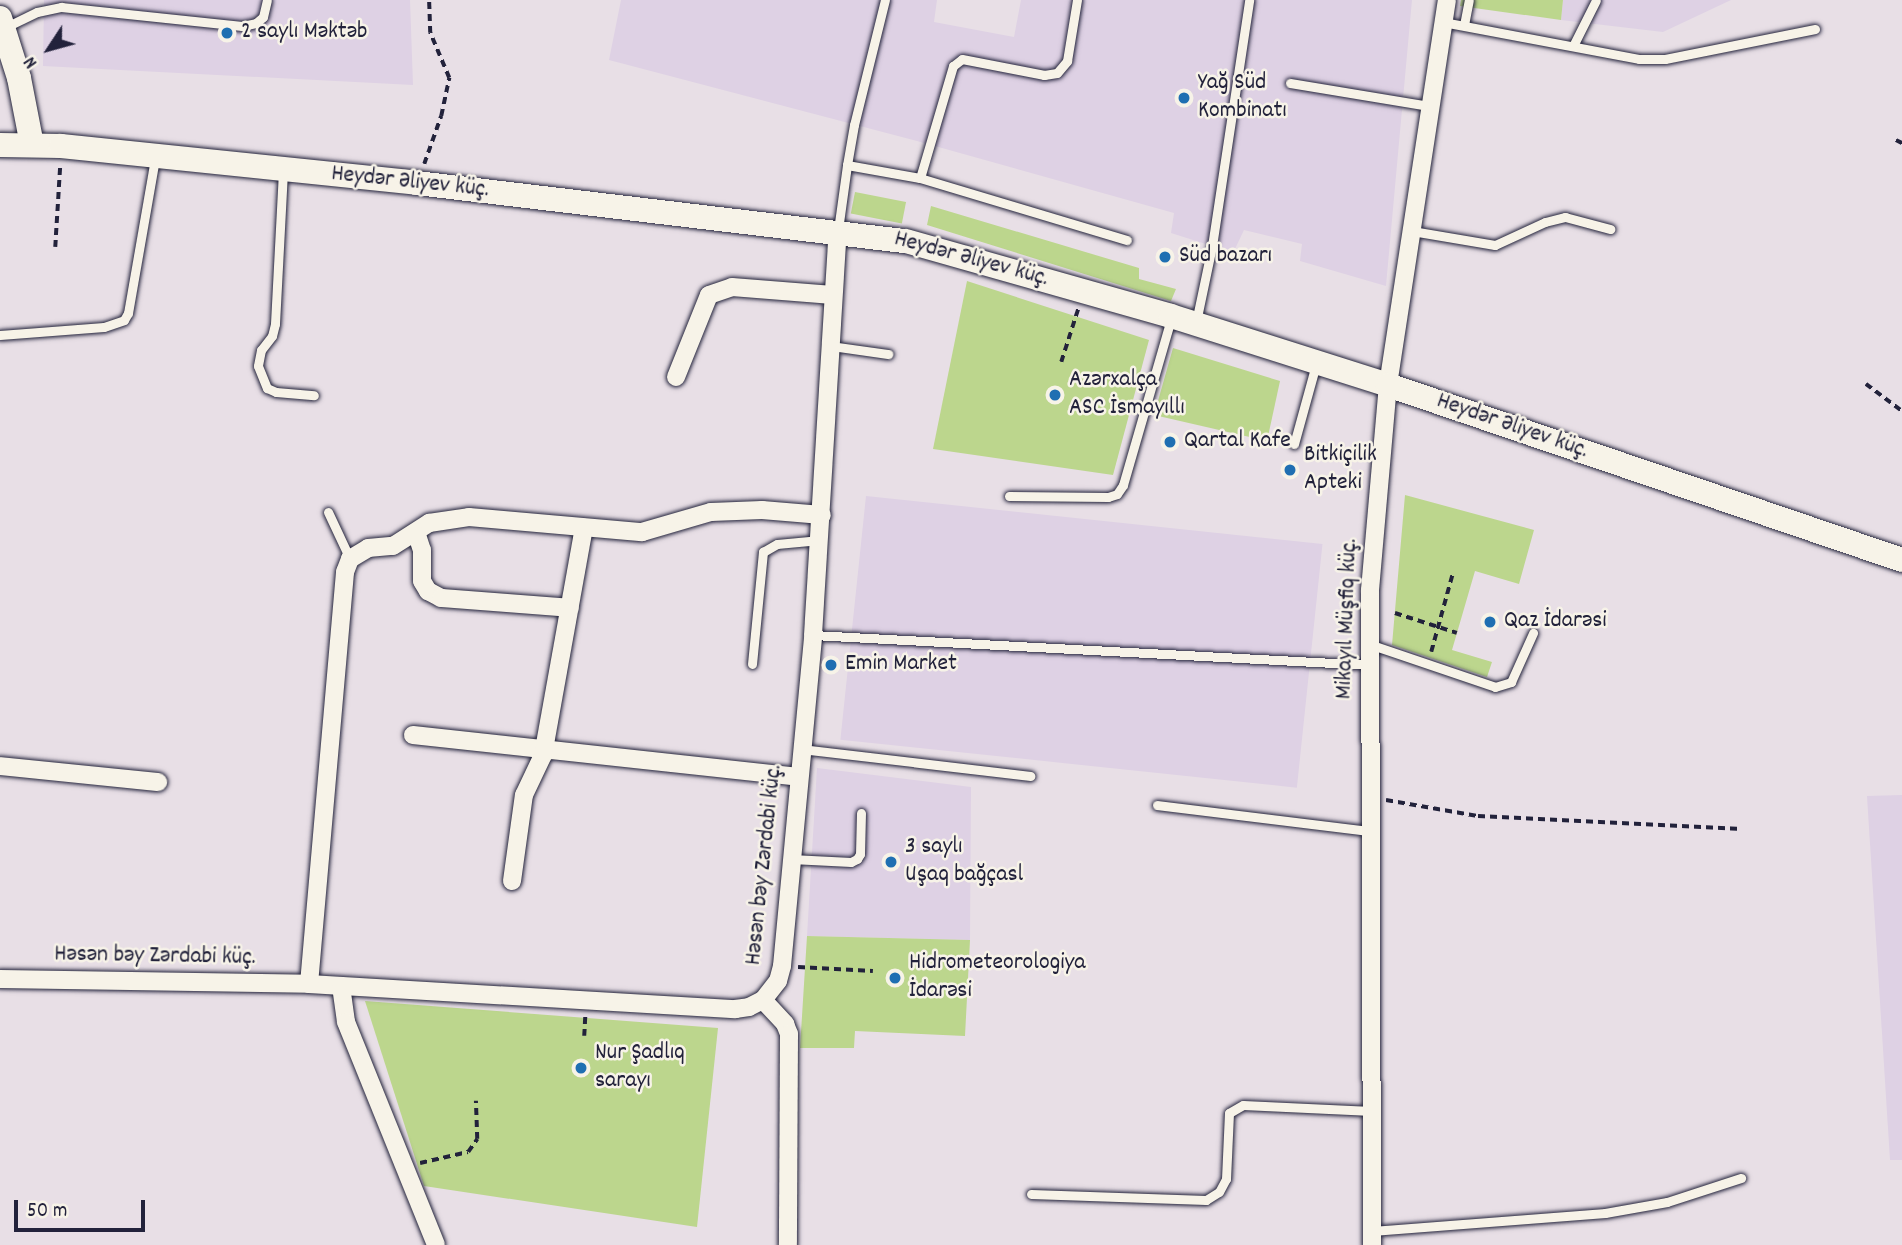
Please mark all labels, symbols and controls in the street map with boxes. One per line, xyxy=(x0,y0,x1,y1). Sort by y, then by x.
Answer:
north arrow xyxy=(14,14,84,84)
place label: 2 saylı Məktəb xyxy=(241,19,367,47)
marker: 2 saylı Məktəb xyxy=(219,25,235,41)
text: N xyxy=(18,50,45,73)
place label: Yağ Süd Kombinatı xyxy=(1198,70,1287,126)
marker: Yağ Süd Kombinatı xyxy=(1176,90,1192,106)
street label: Heydər Əliyev küç. xyxy=(330,160,490,206)
street label: Heydər Əliyev küç. xyxy=(891,226,1051,294)
place label: Süd bazarı xyxy=(1179,243,1272,271)
marker: Süd bazarı xyxy=(1157,249,1173,265)
place label: Azərxalça ASC İsmayıllı xyxy=(1069,367,1185,423)
marker: Azərxalça ASC İsmayıllı xyxy=(1047,387,1063,403)
street label: Heydər Əliyev küç. xyxy=(1432,388,1592,466)
place label: Qartal Kafe xyxy=(1184,428,1291,456)
marker: Qartal Kafe xyxy=(1162,434,1178,450)
place label: Bitkiçilik Apteki xyxy=(1304,442,1377,498)
marker: Bitkiçilik Apteki xyxy=(1282,462,1298,478)
street label: Mikayıl Müşfiq küç. xyxy=(1331,538,1365,700)
place label: Qaz İdarəsi xyxy=(1504,608,1607,636)
marker: Qaz İdarəsi xyxy=(1482,614,1498,630)
place label: Emin Market xyxy=(845,651,957,679)
marker: Emin Market xyxy=(823,657,839,673)
street label: Həsən bəy Zərdabi küç. xyxy=(740,763,790,967)
place label: 3 saylı Uşaq bağçasl xyxy=(905,834,1023,890)
marker: 3 saylı Uşaq bağçasl xyxy=(883,854,899,870)
street label: Həsən bəy Zərdabi küç. xyxy=(54,941,256,973)
place label: Hidrometeorologiya İdarəsi xyxy=(909,950,1086,1006)
marker: Hidrometeorologiya İdarəsi xyxy=(887,970,903,986)
place label: Nur Şadlıq sarayı xyxy=(595,1040,685,1096)
marker: Nur Şadlıq sarayı xyxy=(573,1060,589,1076)
scale bar xyxy=(18,1186,149,1230)
text: 50 m xyxy=(27,1197,67,1227)

